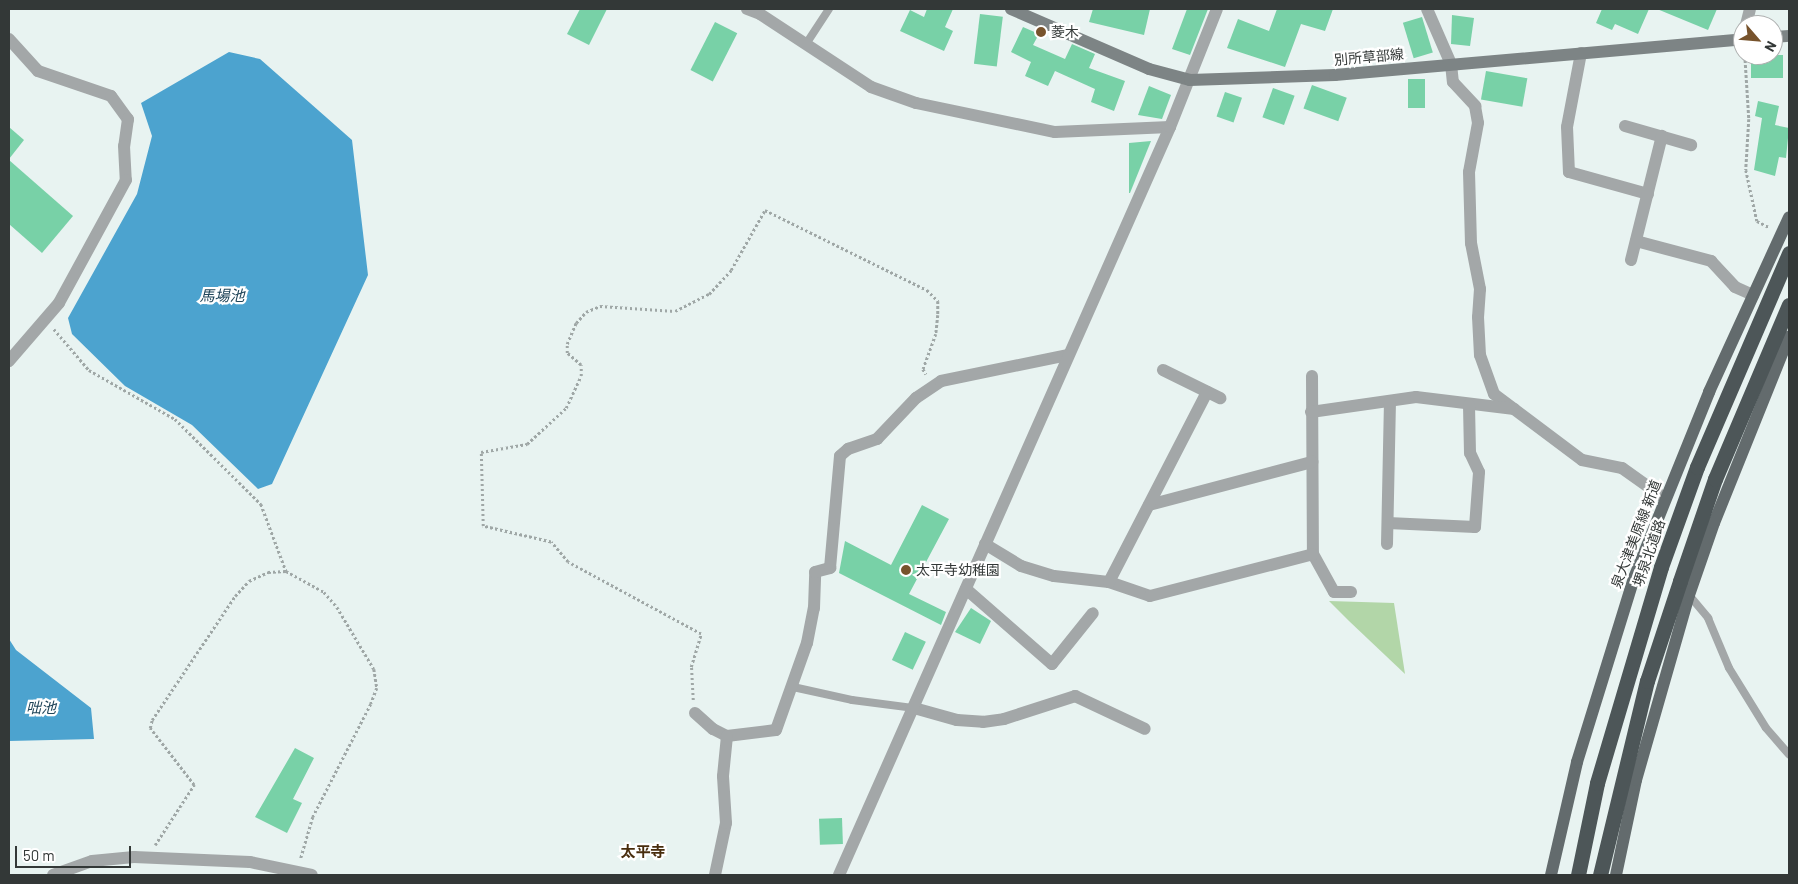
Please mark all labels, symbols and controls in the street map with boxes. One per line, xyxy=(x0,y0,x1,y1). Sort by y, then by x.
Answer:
north arrow xyxy=(1733,15,1783,65)
place label: 菱木 xyxy=(1051,24,1079,40)
marker: 菱木 xyxy=(1035,26,1047,38)
text: N xyxy=(1761,39,1781,55)
street label: 別所草部線 xyxy=(1333,46,1405,68)
water label: 馬場池 xyxy=(200,287,244,305)
street label: 泉大津美原線 新道 xyxy=(1608,477,1664,591)
street label: 堺泉北道路 xyxy=(1630,517,1668,589)
place label: 太平寺幼稚園 xyxy=(916,562,1000,578)
marker: 太平寺幼稚園 xyxy=(900,564,912,576)
water label: 咄池 xyxy=(26,699,56,717)
scale bar xyxy=(18,836,134,868)
district label: 太平寺 xyxy=(621,843,665,861)
text: 50 m xyxy=(23,846,55,864)

